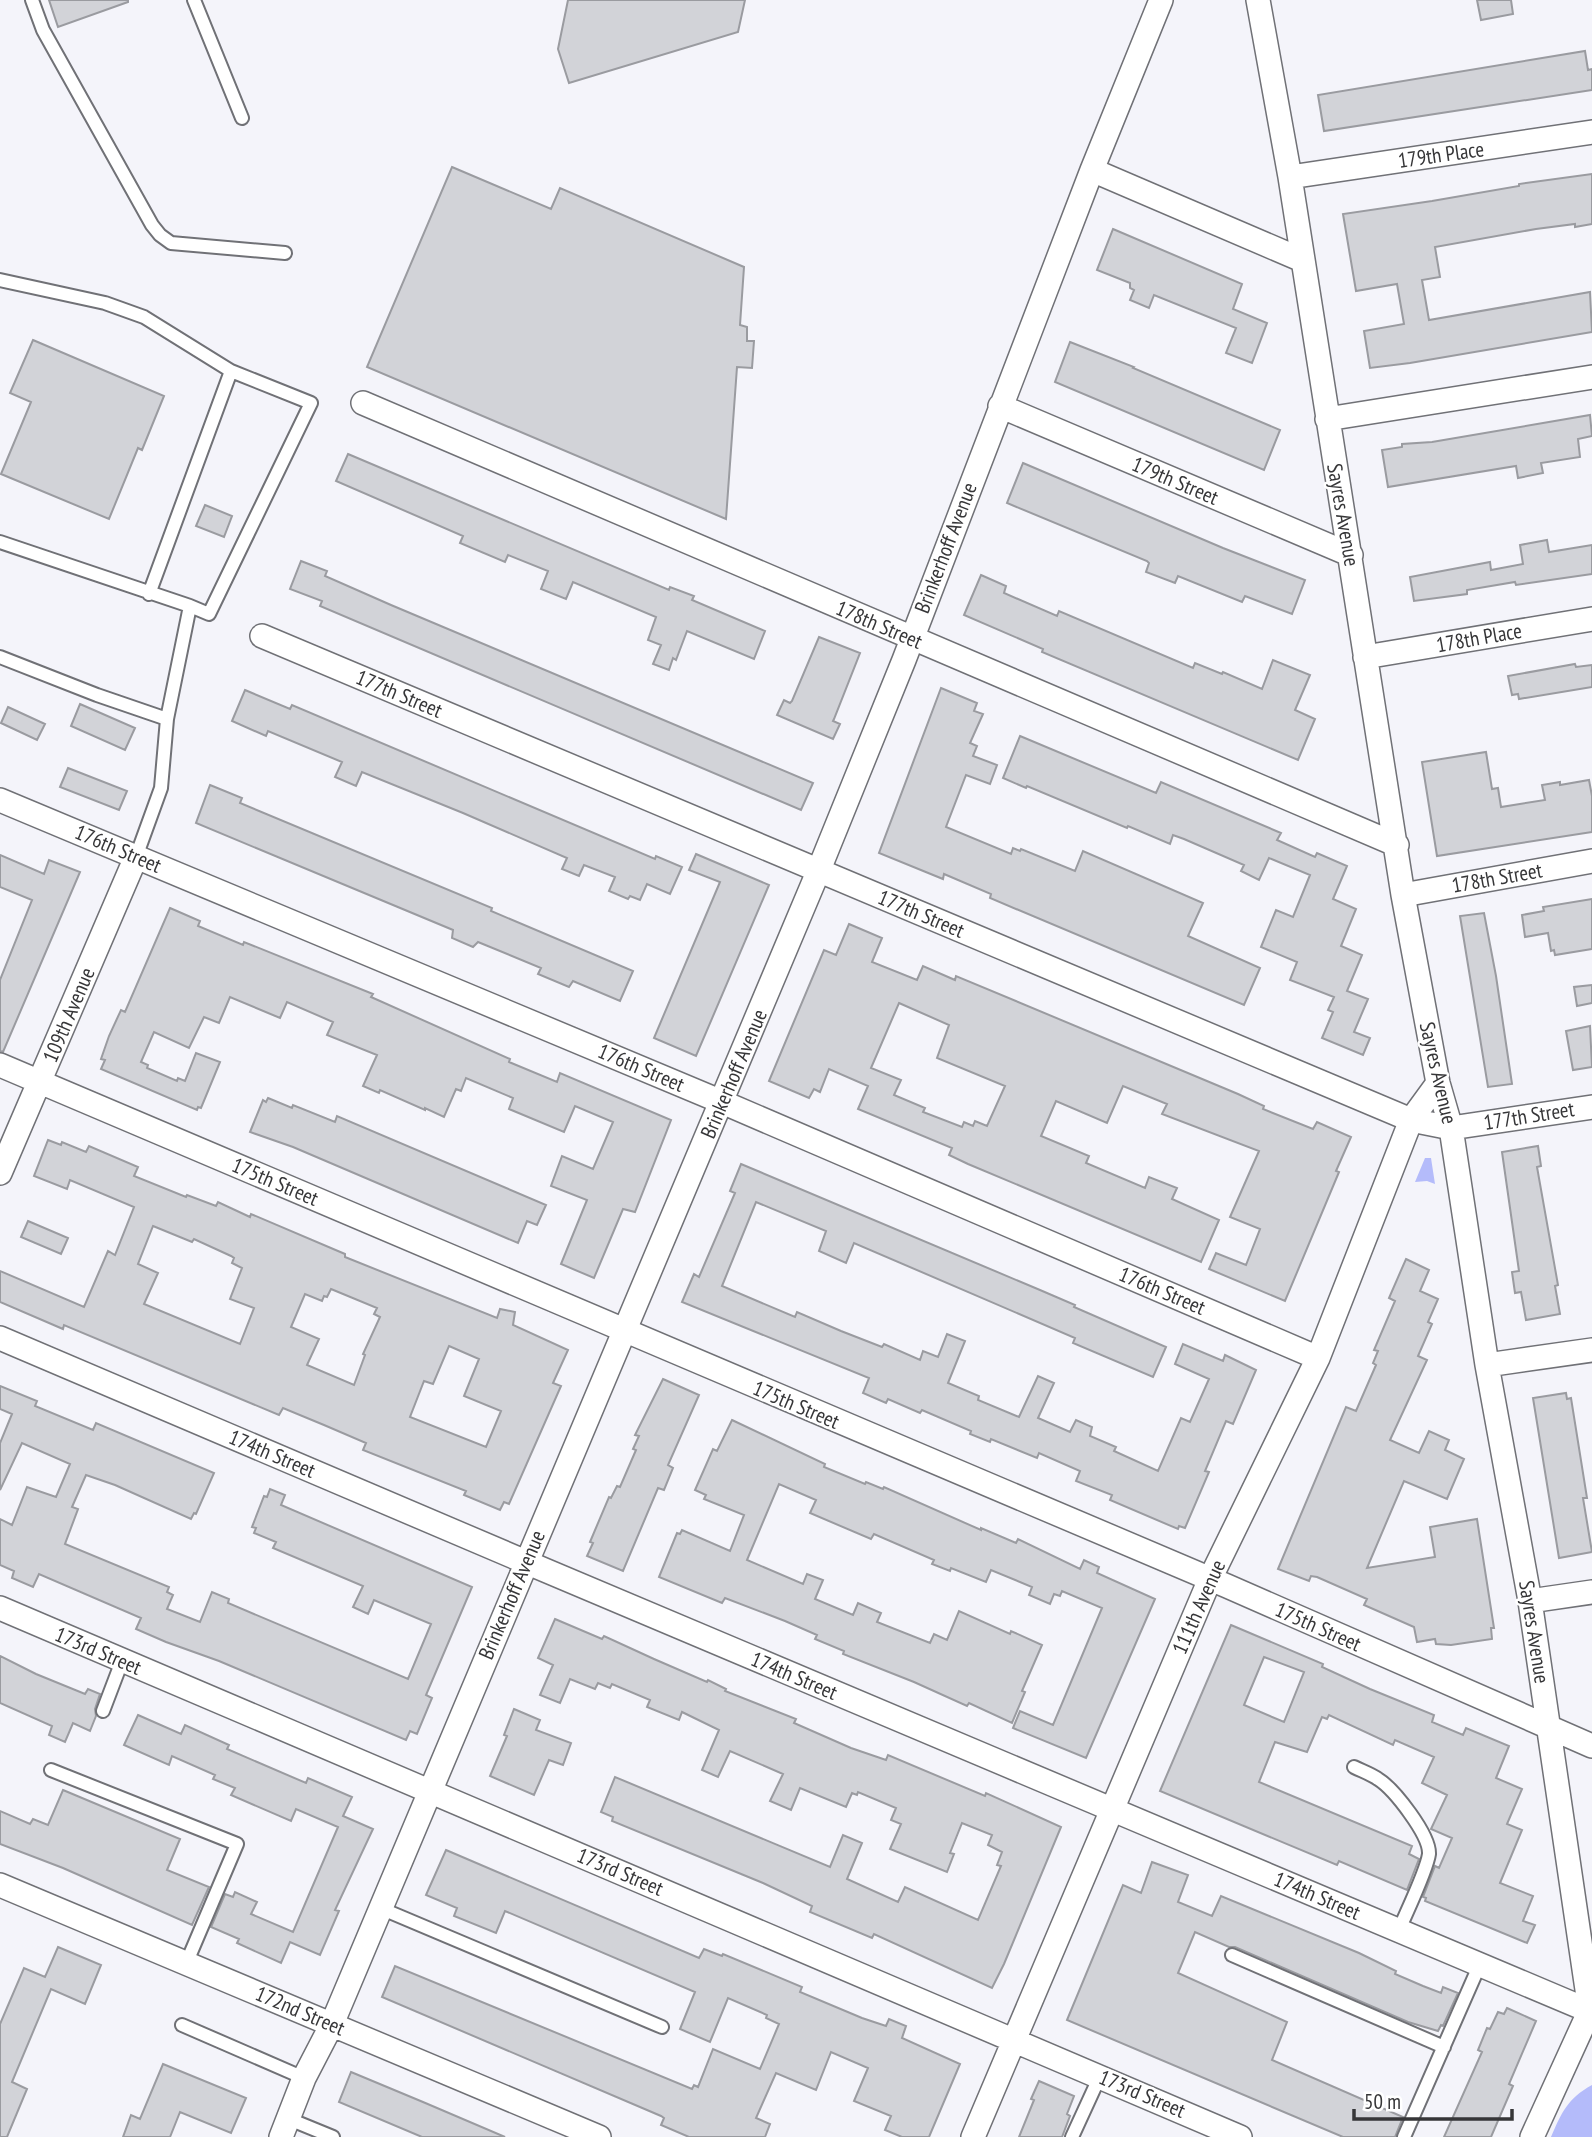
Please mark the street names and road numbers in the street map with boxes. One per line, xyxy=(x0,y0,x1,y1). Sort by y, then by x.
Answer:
street label: 179th Place xyxy=(1396,135,1486,174)
street label: 179th Street xyxy=(1128,450,1223,511)
street label: Sayres Avenue xyxy=(1321,461,1366,568)
street label: Brinkerhoff Avenue xyxy=(908,479,983,617)
street label: 178th Street xyxy=(832,594,927,655)
street label: 178th Place xyxy=(1434,617,1524,658)
street label: 177th Street xyxy=(352,663,447,724)
street label: 176th Street xyxy=(71,818,166,879)
street label: 178th Street xyxy=(1450,856,1544,899)
street label: 177th Street xyxy=(874,883,969,944)
street label: 109th Avenue xyxy=(37,963,101,1066)
street label: Brinkerhoff Avenue xyxy=(694,1005,773,1142)
street label: Sayres Avenue xyxy=(1414,1019,1463,1127)
street label: 176th Street xyxy=(594,1037,689,1098)
street label: 177th Street xyxy=(1482,1095,1576,1136)
street label: 175th Street xyxy=(228,1151,323,1212)
street label: 176th Street xyxy=(1115,1260,1210,1321)
street label: 175th Street xyxy=(749,1374,844,1435)
street label: 174th Street xyxy=(225,1423,320,1484)
street label: Brinkerhoff Avenue xyxy=(472,1526,551,1663)
street label: 111th Avenue xyxy=(1166,1555,1231,1658)
street label: Sayres Avenue xyxy=(1513,1579,1556,1685)
street label: 175th Street xyxy=(1271,1596,1366,1658)
street label: 173rd Street xyxy=(51,1620,146,1681)
street label: 174th Street xyxy=(747,1645,842,1706)
street label: 173rd Street xyxy=(573,1841,668,1902)
street label: 174th Street xyxy=(1270,1865,1365,1926)
street label: 172nd Street xyxy=(251,1980,349,2042)
street label: 173rd Street xyxy=(1095,2063,1190,2124)

